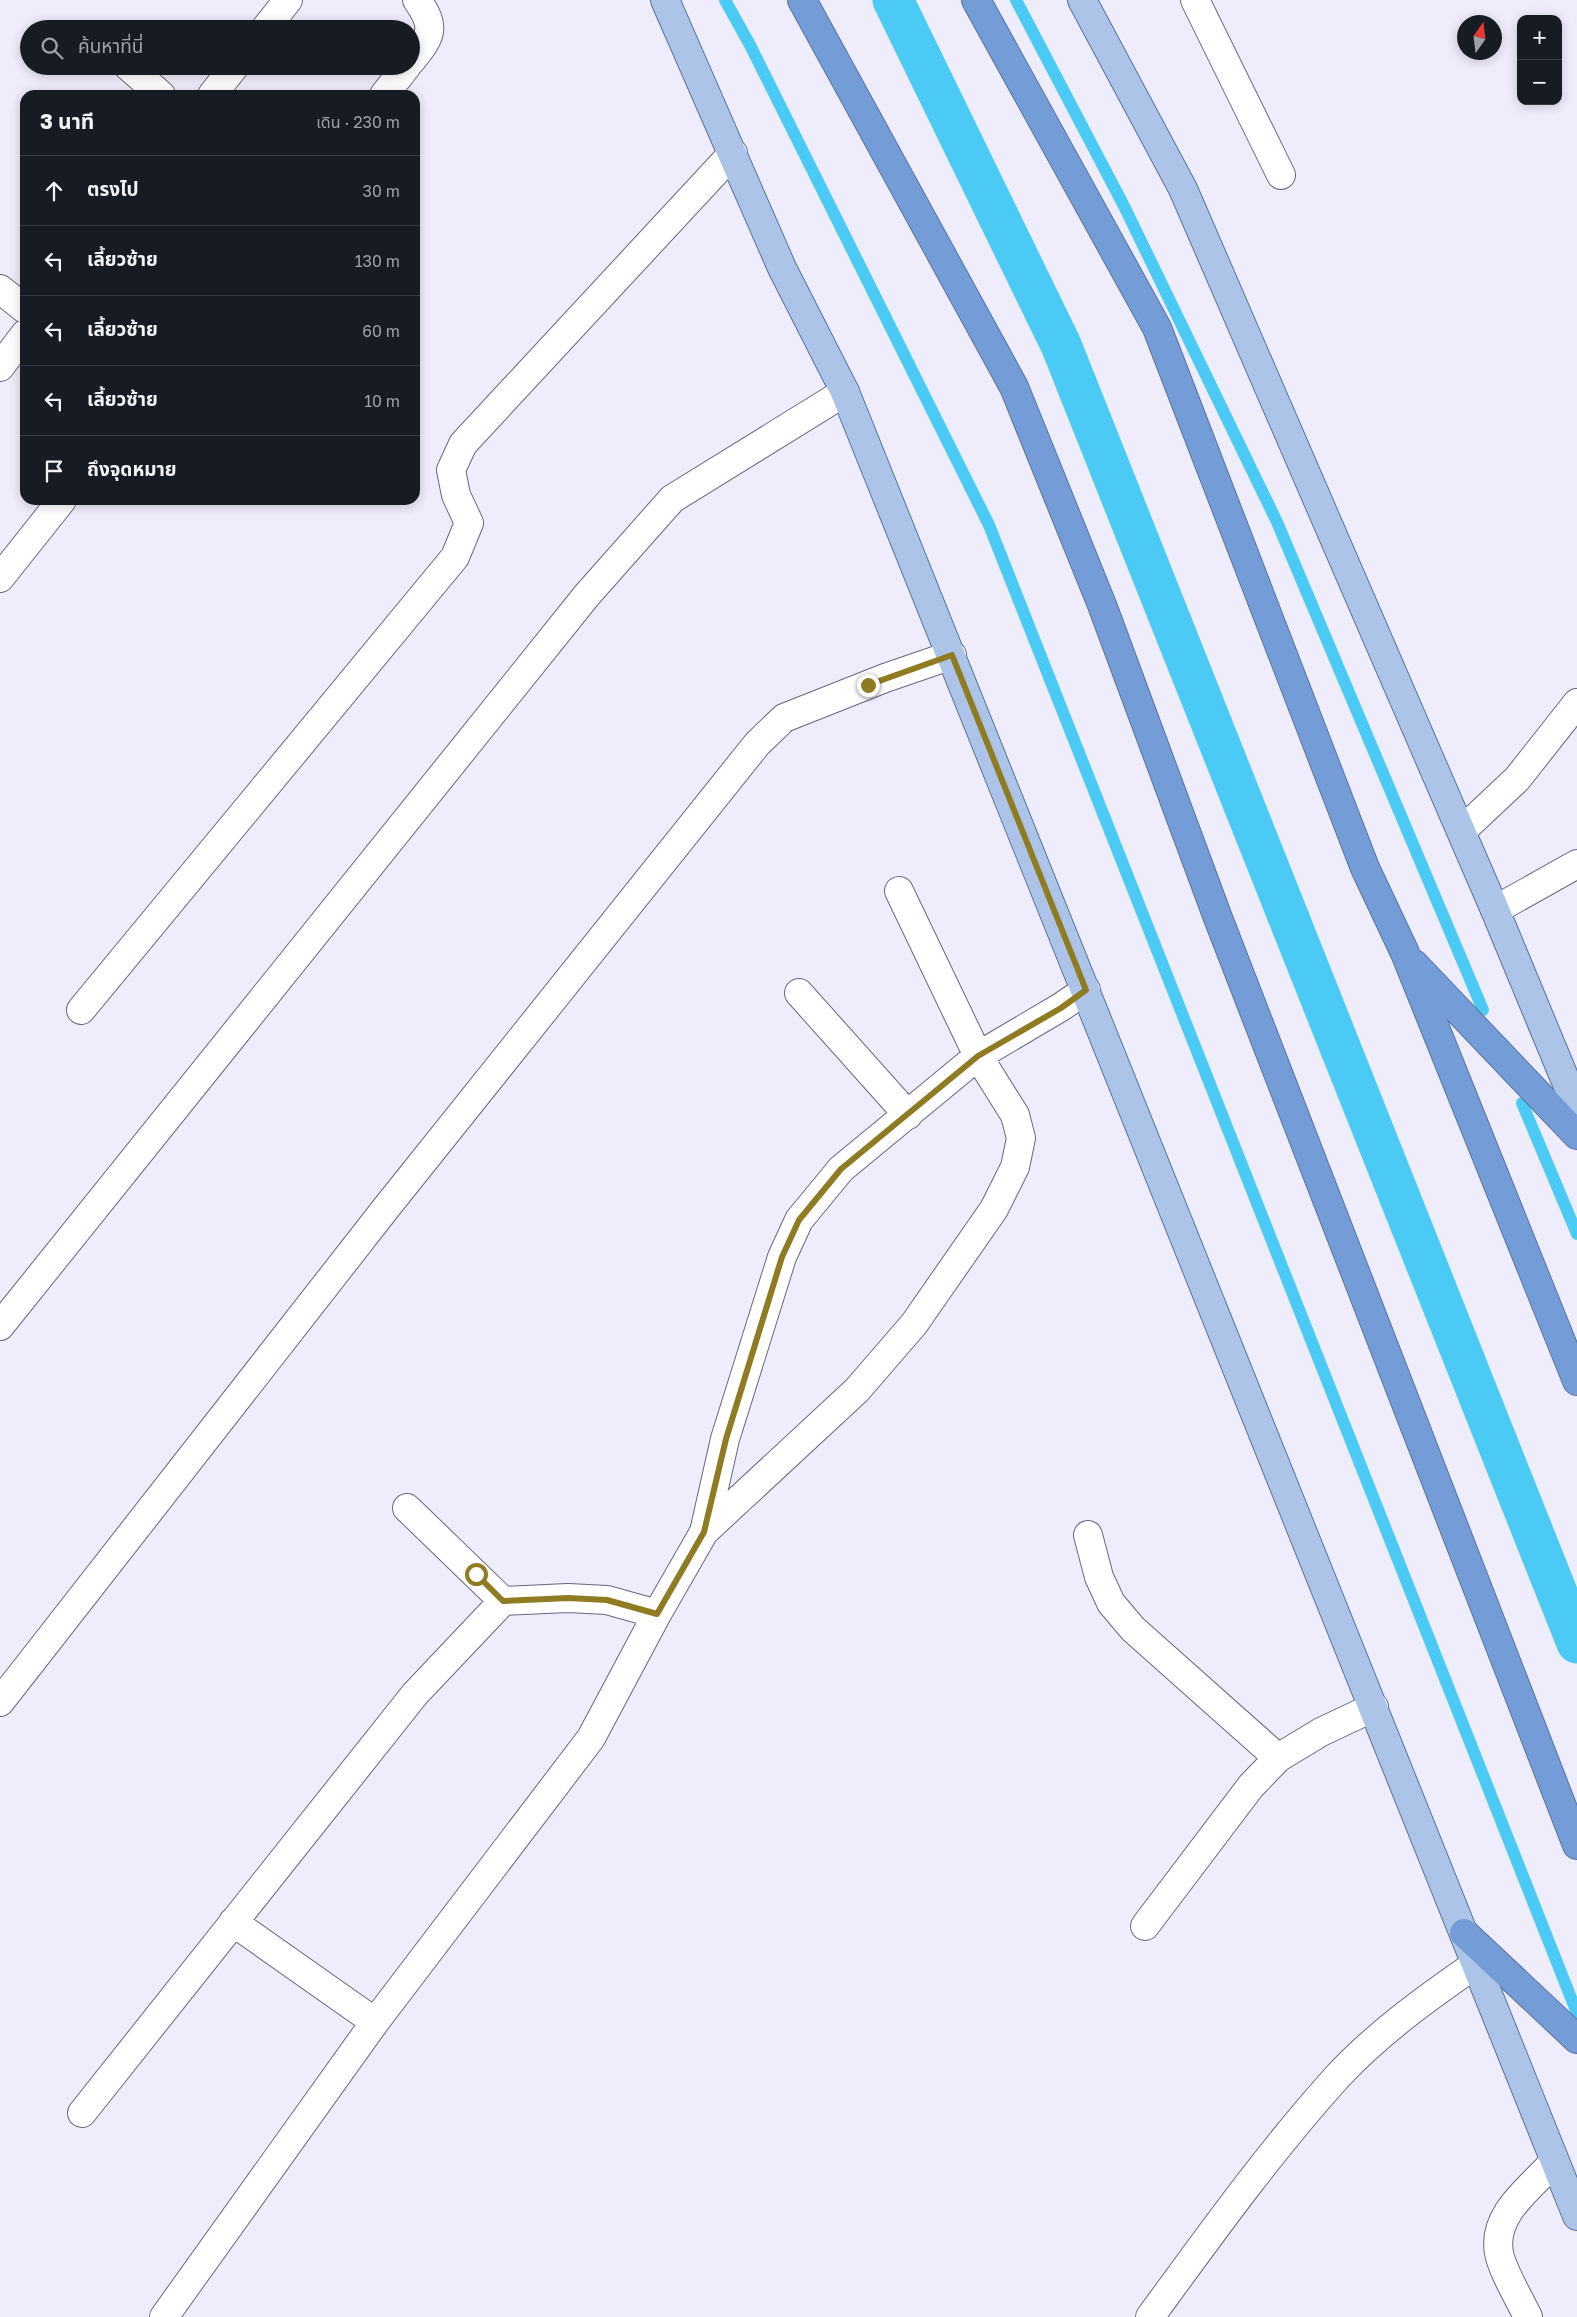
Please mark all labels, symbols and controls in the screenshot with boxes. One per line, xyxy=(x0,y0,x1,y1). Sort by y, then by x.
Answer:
north arrow xyxy=(1457,15,1502,60)
map controls xyxy=(1517,15,1562,105)
button: + xyxy=(1517,15,1562,60)
search box xyxy=(20,20,420,75)
icon: search xyxy=(38,34,66,62)
text: ค้นหาที่นี่ xyxy=(78,34,143,57)
button: − xyxy=(1517,60,1562,105)
text: 3 นาที xyxy=(40,108,94,134)
text: เดิน · 230 m xyxy=(316,112,400,132)
icon: ahead xyxy=(40,177,68,205)
text: ตรงไป xyxy=(87,177,139,200)
text: 30 m xyxy=(363,181,400,201)
icon: left xyxy=(40,247,68,275)
text: เลี้ยวซ้าย xyxy=(87,247,158,270)
text: 130 m xyxy=(355,251,400,271)
icon: left xyxy=(40,317,68,345)
text: เลี้ยวซ้าย xyxy=(87,317,158,340)
text: 60 m xyxy=(362,321,400,341)
icon: left xyxy=(40,387,68,415)
text: เลี้ยวซ้าย xyxy=(87,387,158,410)
text: 10 m xyxy=(364,391,400,411)
icon: arrive xyxy=(40,457,68,485)
text: ถึงจุดหมาย xyxy=(87,457,177,480)
route end xyxy=(857,674,880,697)
route start xyxy=(465,1563,488,1586)

